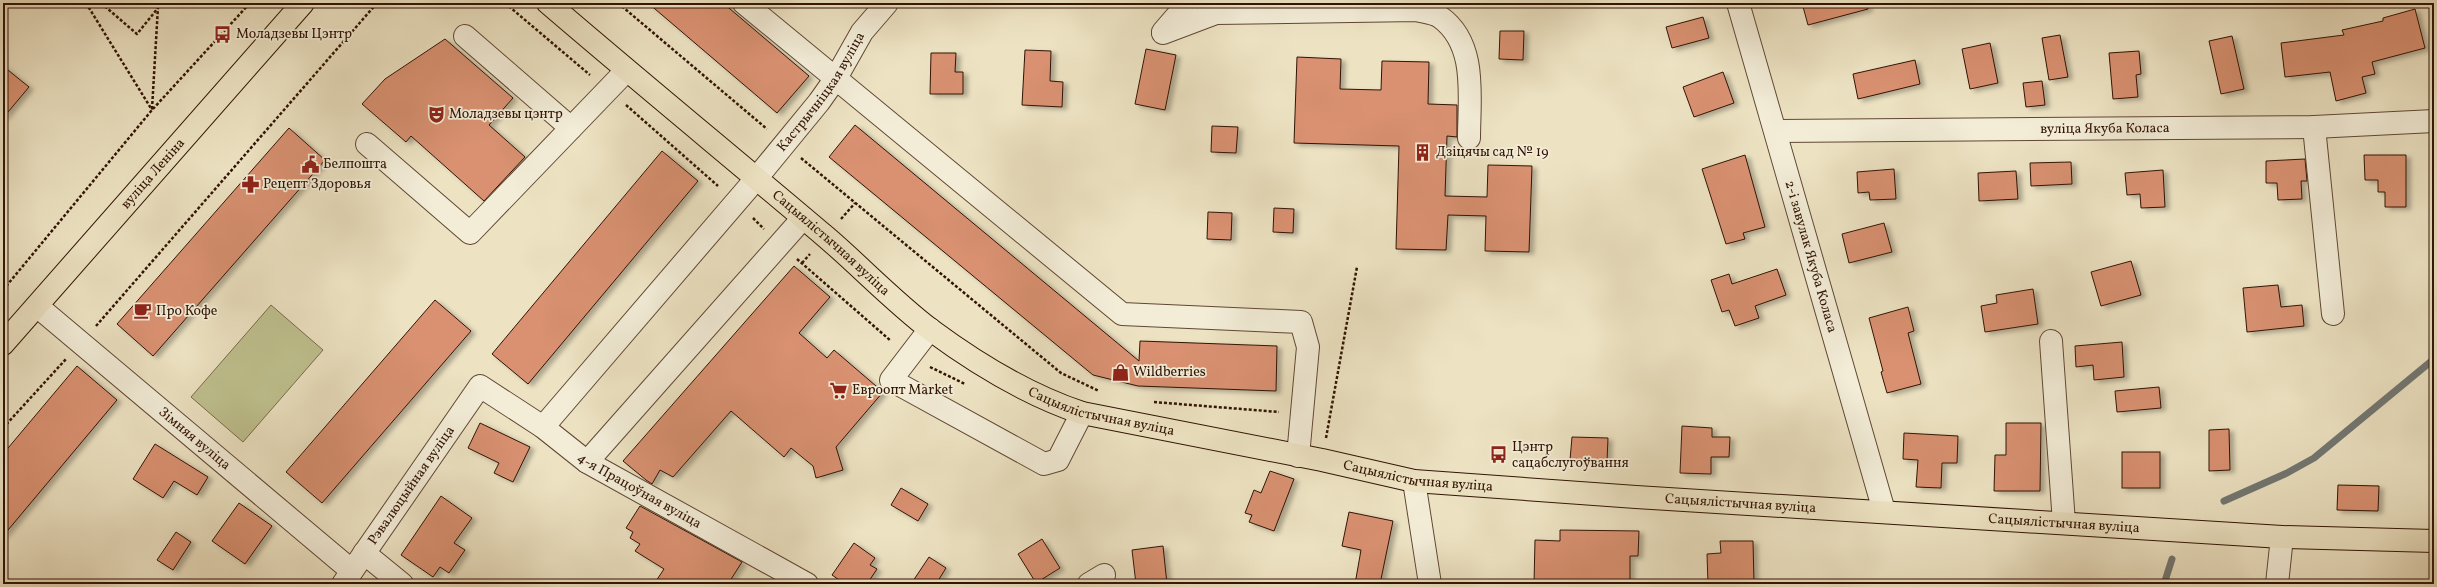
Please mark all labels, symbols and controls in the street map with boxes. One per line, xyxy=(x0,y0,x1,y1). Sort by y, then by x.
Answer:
bus stop icon: Моладзевы Цэнтр xyxy=(213,24,233,44)
place label: Моладзевы Цэнтр xyxy=(236,25,352,44)
street label: Кастрычніцкая вуліца xyxy=(773,29,870,156)
theatre icon: Моладзевы цэнтр xyxy=(426,104,446,124)
place label: Моладзевы цэнтр xyxy=(449,105,563,124)
street label: вуліца Якуба Коласа xyxy=(2040,119,2170,139)
street label: вуліца Леніна xyxy=(117,134,189,213)
building icon: Дзіцячы сад № 19 xyxy=(1413,142,1433,162)
place label: Дзіцячы сад № 19 xyxy=(1436,143,1548,162)
public building icon: Белпошта xyxy=(300,154,320,174)
place label: Белпошта xyxy=(323,155,387,174)
pharmacy icon: Рецепт Здоровья xyxy=(240,174,260,194)
place label: Рецепт Здоровья xyxy=(263,175,371,194)
street label: 2-і завулак Якуба Коласа xyxy=(1780,178,1842,335)
street label: Сацыялістычная вуліца xyxy=(768,186,894,300)
cafe icon: Про Кофе xyxy=(133,301,153,321)
place label: Про Кофе xyxy=(156,302,218,321)
shop icon: Wildberries xyxy=(1110,362,1130,382)
place label: Wildberries xyxy=(1133,363,1206,382)
supermarket icon: Евроопт Market xyxy=(829,380,849,400)
place label: Евроопт Market xyxy=(852,381,953,400)
street label: Сацыялістычная вуліца xyxy=(1025,382,1176,440)
street label: Зімняя вуліца xyxy=(154,403,235,475)
street label: Рэвалюцыйная вуліца xyxy=(363,422,459,549)
place label: Цэнтр сацабслугоўвання xyxy=(1512,438,1629,473)
bus stop icon: Цэнтр сацабслугоўвання xyxy=(1489,445,1509,465)
street label: 4-я Працоўная вуліца xyxy=(573,448,705,533)
street label: Сацыялістычная вуліца xyxy=(1341,456,1494,496)
street label: Сацыялістычная вуліца xyxy=(1664,489,1817,518)
street label: Сацыялістычная вуліца xyxy=(1988,509,2140,538)

